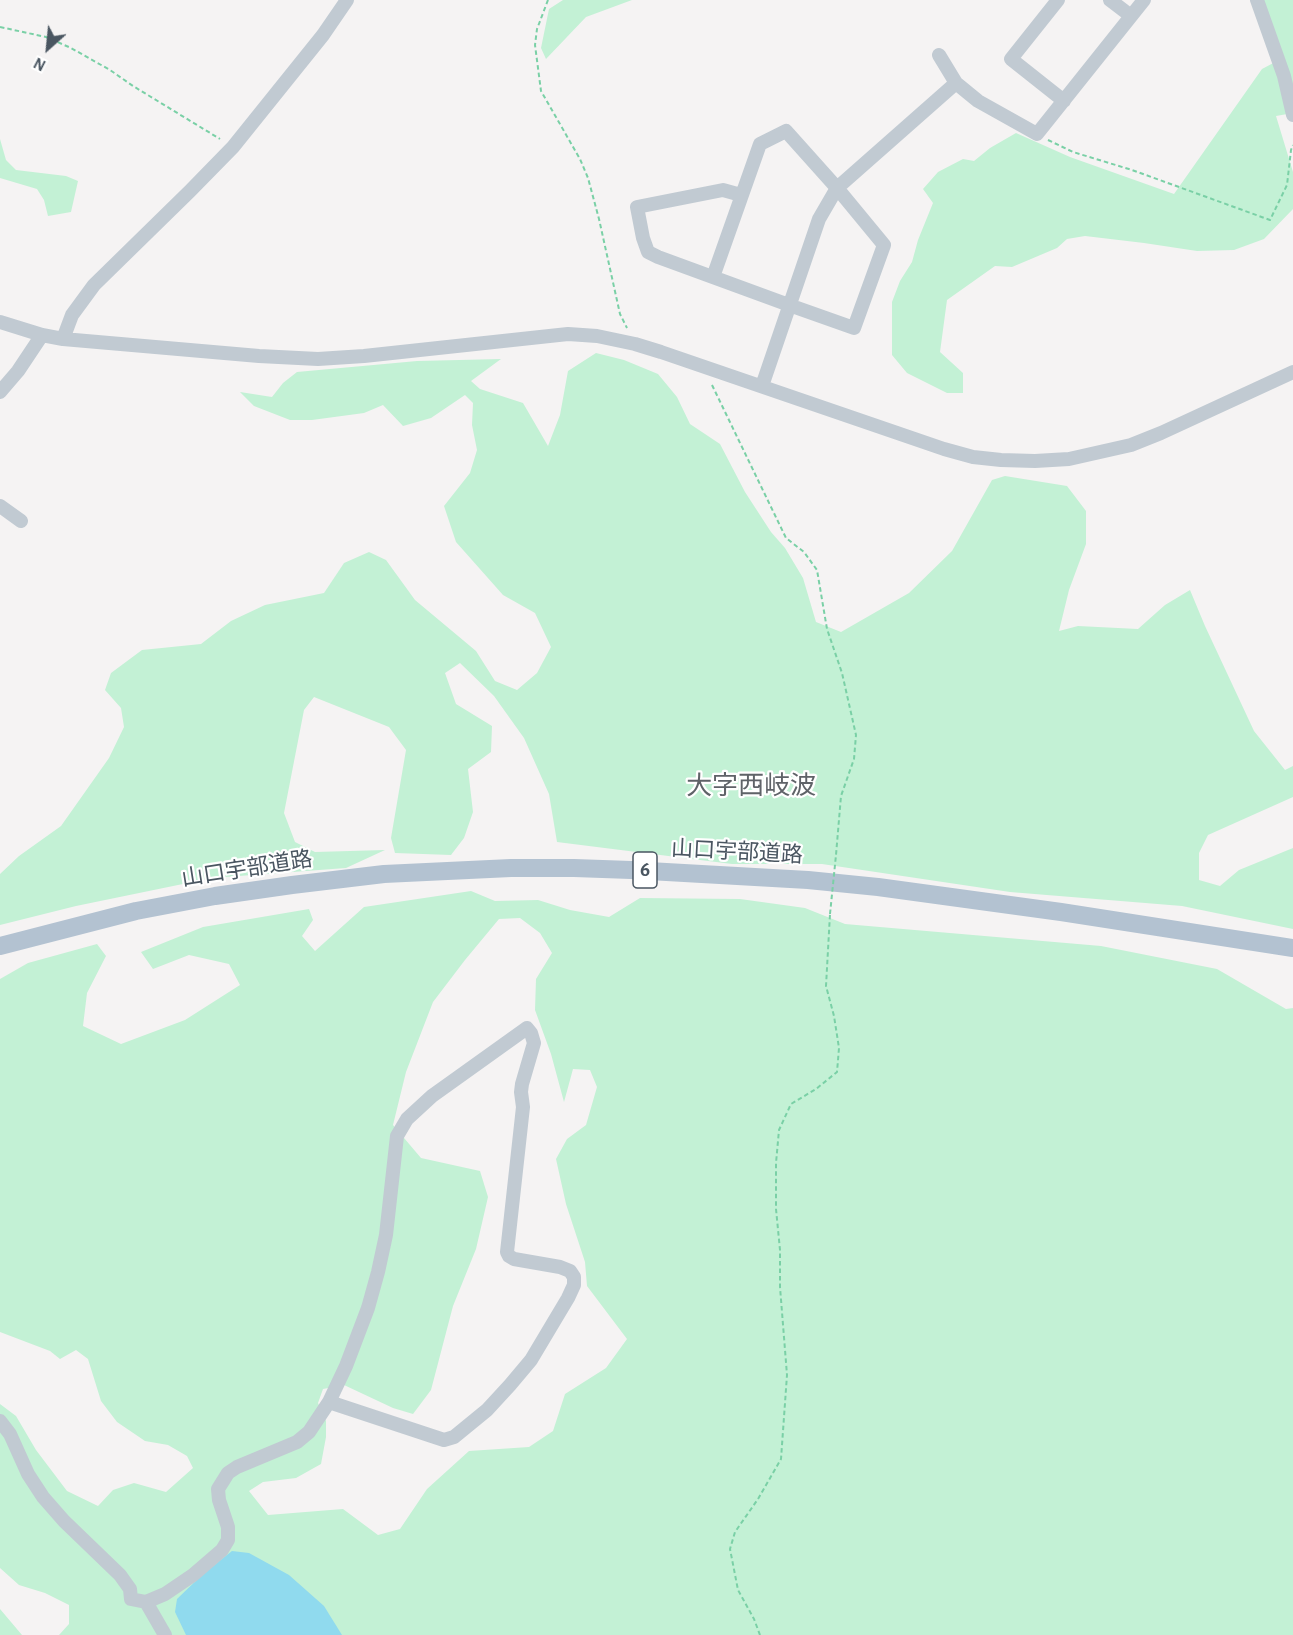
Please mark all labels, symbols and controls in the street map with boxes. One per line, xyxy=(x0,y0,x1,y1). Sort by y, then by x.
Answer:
north arrow xyxy=(18,18,78,78)
text: N xyxy=(31,54,48,74)
district label: 大字西岐波 xyxy=(686,770,816,802)
street label: 山口宇部道路 xyxy=(670,835,804,869)
street label: 山口宇部道路 xyxy=(180,846,314,892)
road number: 6 xyxy=(633,852,657,888)

